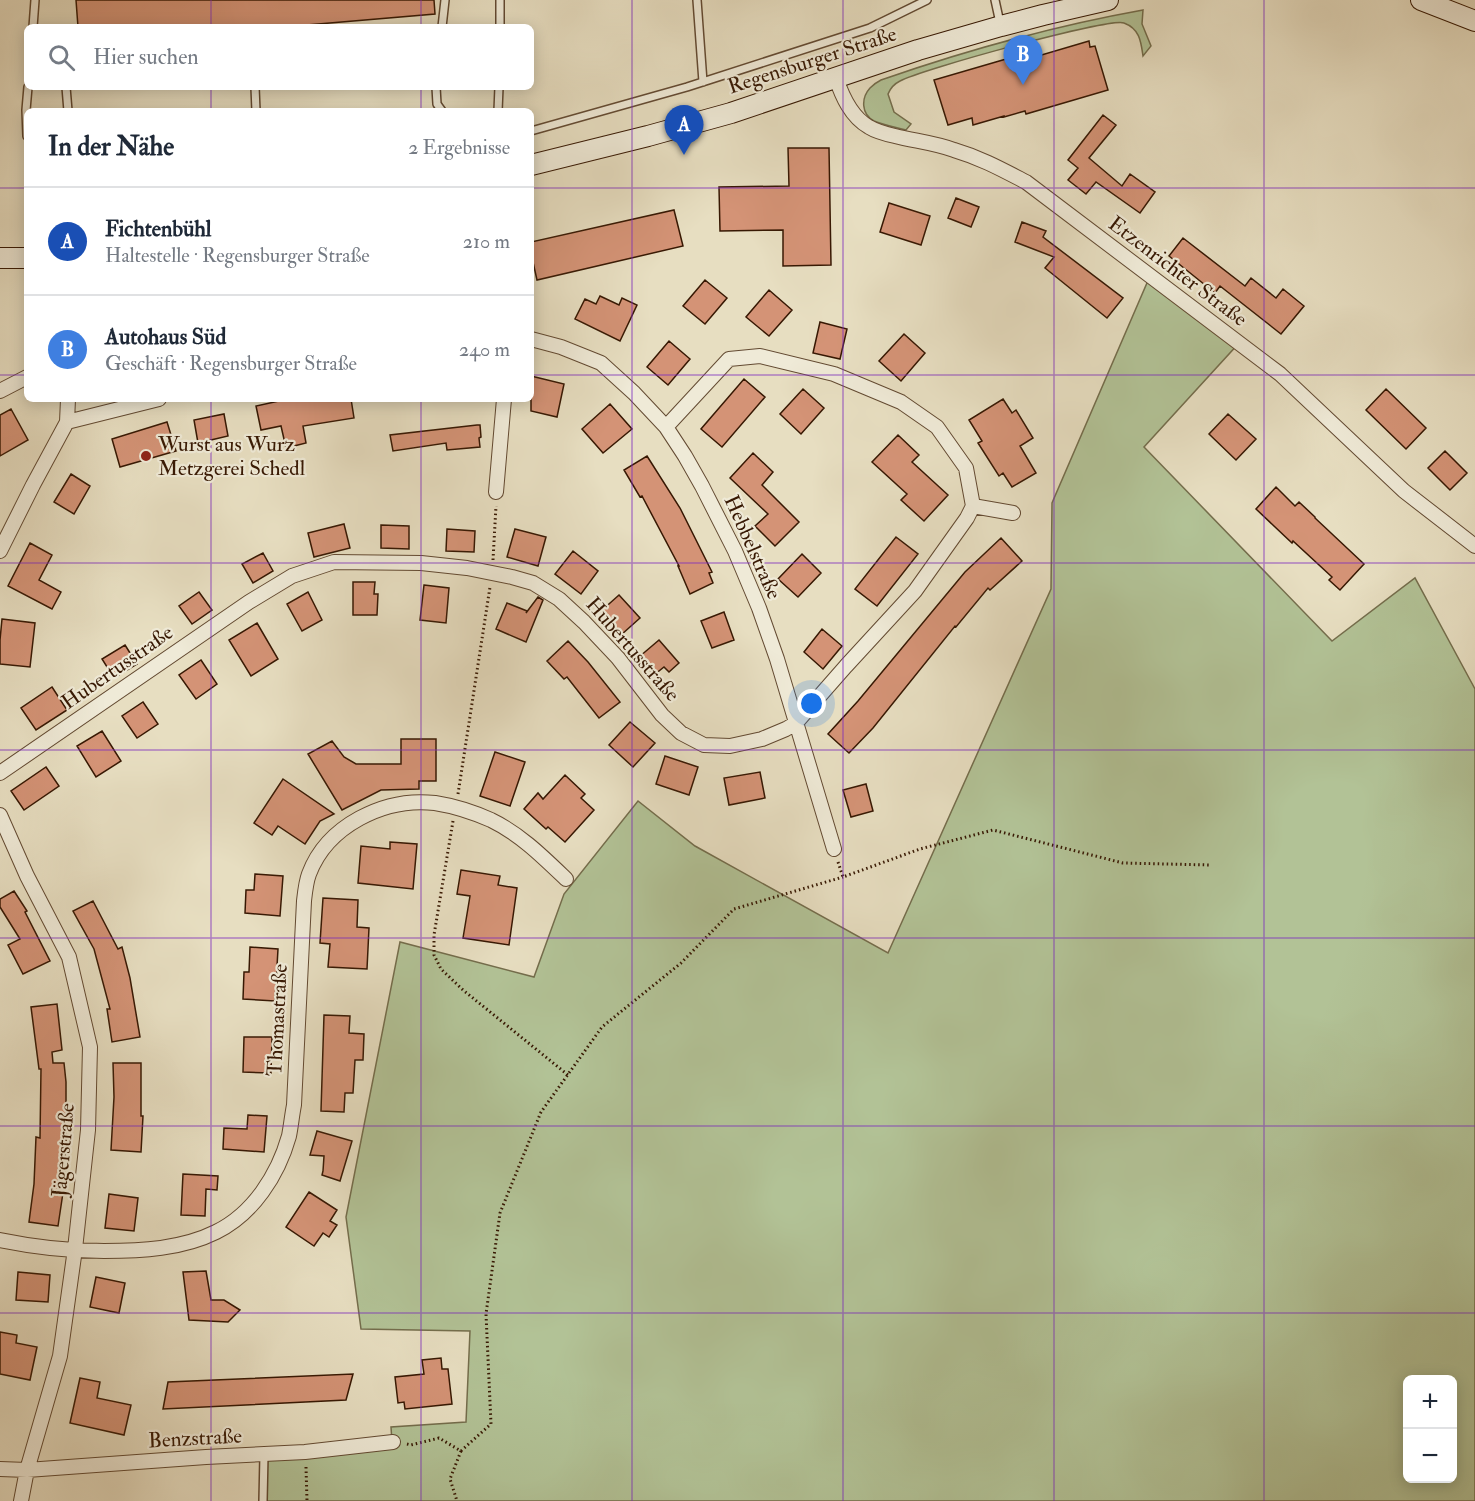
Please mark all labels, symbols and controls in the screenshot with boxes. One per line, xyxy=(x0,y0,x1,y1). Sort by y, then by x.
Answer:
street label: Regensburger Straße xyxy=(724,20,900,101)
search box xyxy=(24,24,534,90)
pin: B xyxy=(1004,36,1042,85)
icon: search xyxy=(45,41,78,74)
text: Hier suchen xyxy=(93,43,199,71)
pin: A xyxy=(664,106,704,155)
text: In der Nähe xyxy=(48,131,174,163)
text: 2 Ergebnisse xyxy=(408,135,510,160)
street label: Etzenrichter Straße xyxy=(1103,210,1253,333)
text: Fichtenbühl xyxy=(105,215,212,243)
text: A xyxy=(61,229,74,254)
text: 210 m xyxy=(463,229,510,254)
text: Haltestelle · Regensburger Straße xyxy=(105,243,370,268)
text: Autohaus Süd xyxy=(105,323,226,351)
text: B xyxy=(61,337,74,362)
text: 240 m xyxy=(459,337,510,362)
text: Geschäft · Regensburger Straße xyxy=(105,351,357,376)
place label: Wurst aus Wurz Metzgerei Schedl xyxy=(157,431,306,482)
marker: Wurst aus Wurz Metzgerei Schedl xyxy=(139,449,153,463)
street label: Hebbelstraße xyxy=(718,491,788,604)
street label: Hubertusstraße xyxy=(580,591,686,707)
street label: Hubertusstraße xyxy=(56,619,179,716)
your location xyxy=(797,689,826,718)
street label: Thomastraße xyxy=(261,963,294,1077)
street label: Jägerstraße xyxy=(46,1102,81,1199)
map controls xyxy=(1403,1375,1457,1483)
button: + xyxy=(1403,1375,1457,1429)
street label: Benzstraße xyxy=(147,1423,243,1454)
button: − xyxy=(1403,1429,1457,1483)

